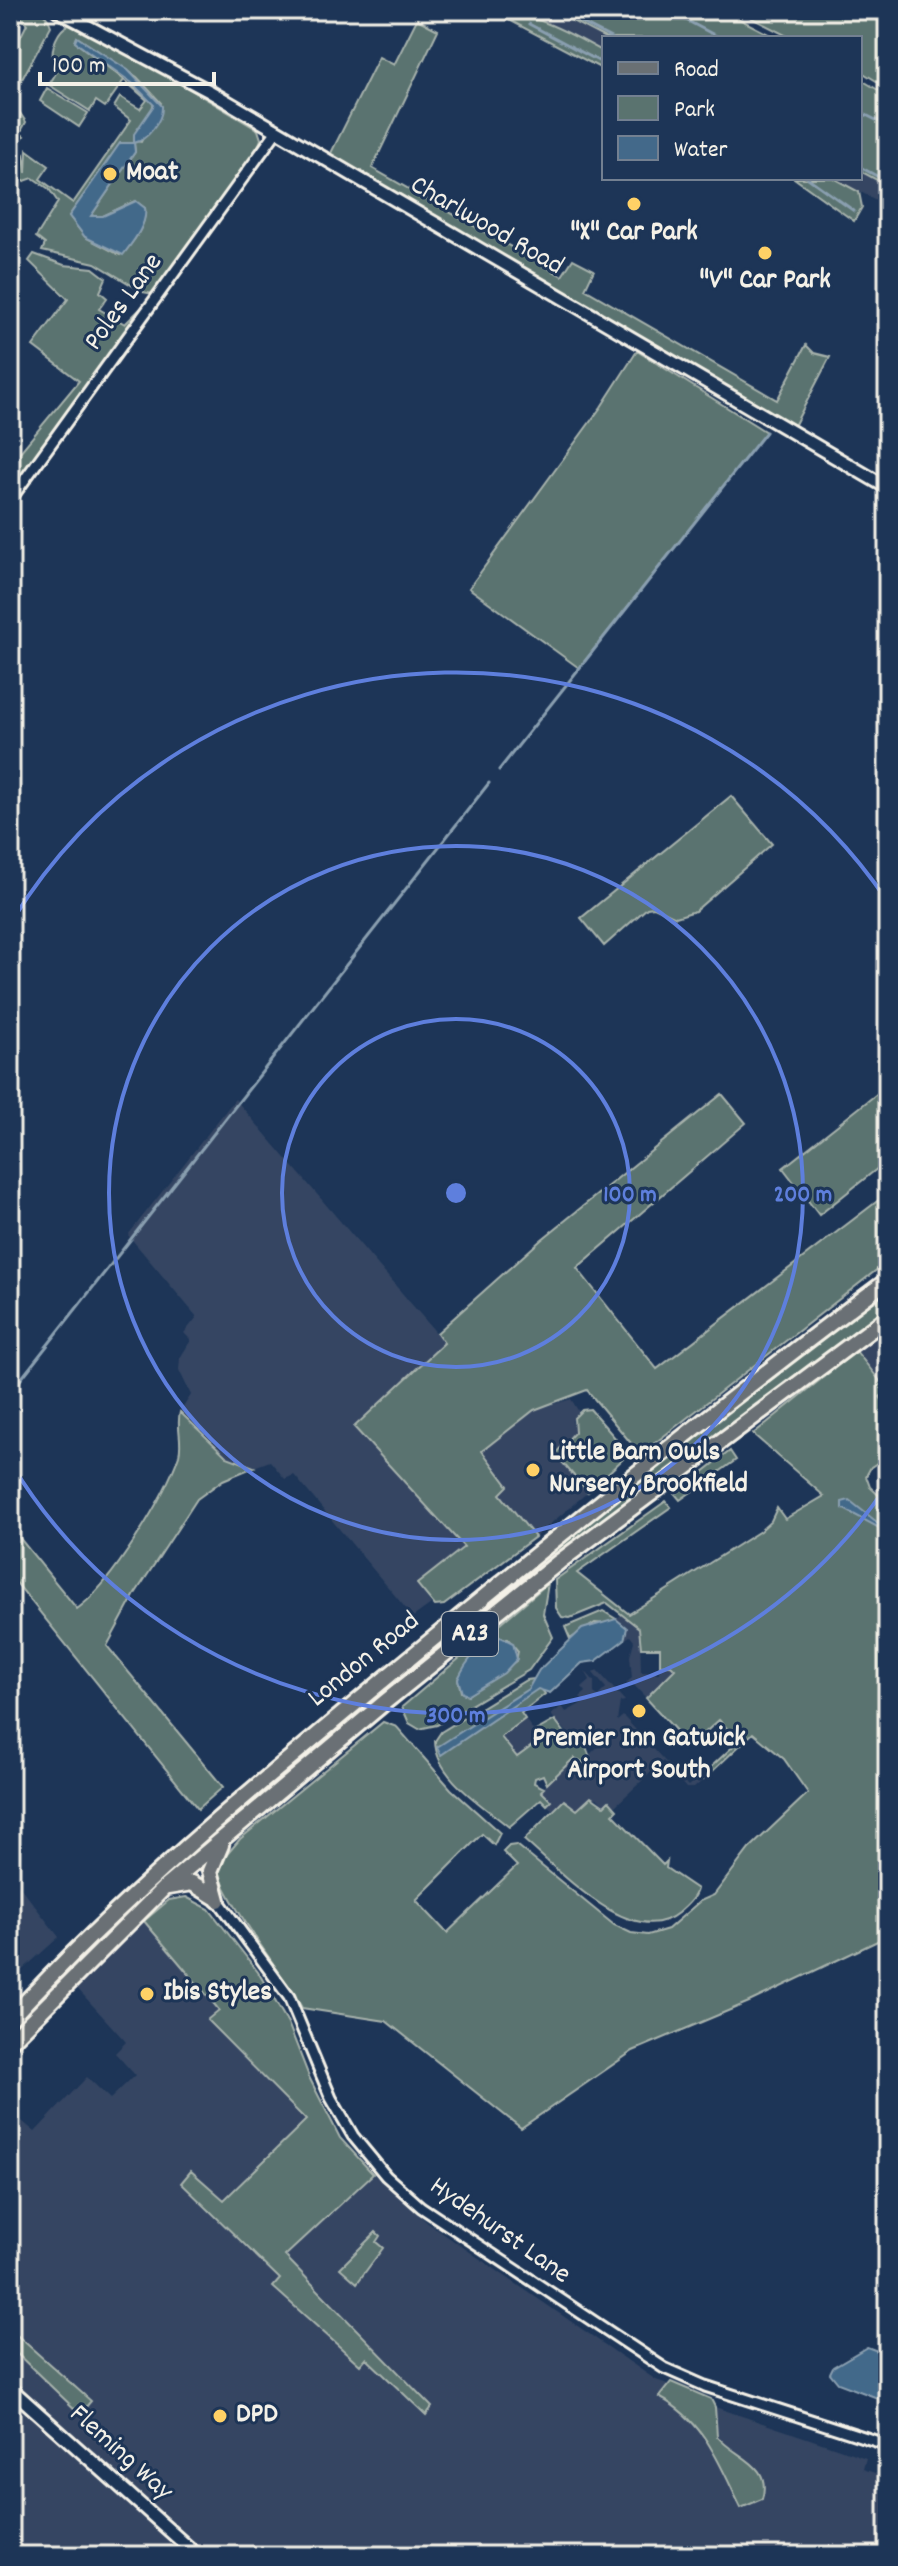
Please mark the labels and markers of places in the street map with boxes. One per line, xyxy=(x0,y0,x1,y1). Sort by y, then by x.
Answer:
place label: Moat xyxy=(126,154,179,194)
marker: Moat xyxy=(101,165,119,183)
marker: "X" Car Park xyxy=(625,195,643,213)
place label: "X" Car Park xyxy=(570,214,698,254)
marker: "V" Car Park xyxy=(756,244,774,262)
place label: "V" Car Park xyxy=(699,262,831,302)
centre of rings xyxy=(442,1179,470,1207)
place label: Little Barn Owls Nursery, Brookfield xyxy=(549,1434,748,1506)
marker: Little Barn Owls Nursery, Brookfield xyxy=(524,1461,542,1479)
marker: Premier Inn Gatwick Airport South xyxy=(630,1702,648,1720)
place label: Premier Inn Gatwick Airport South xyxy=(532,1720,746,1792)
place label: Ibis Styles xyxy=(163,1974,272,2014)
marker: Ibis Styles xyxy=(138,1985,156,2003)
place label: DPD xyxy=(236,2396,278,2436)
marker: DPD xyxy=(211,2407,229,2425)

